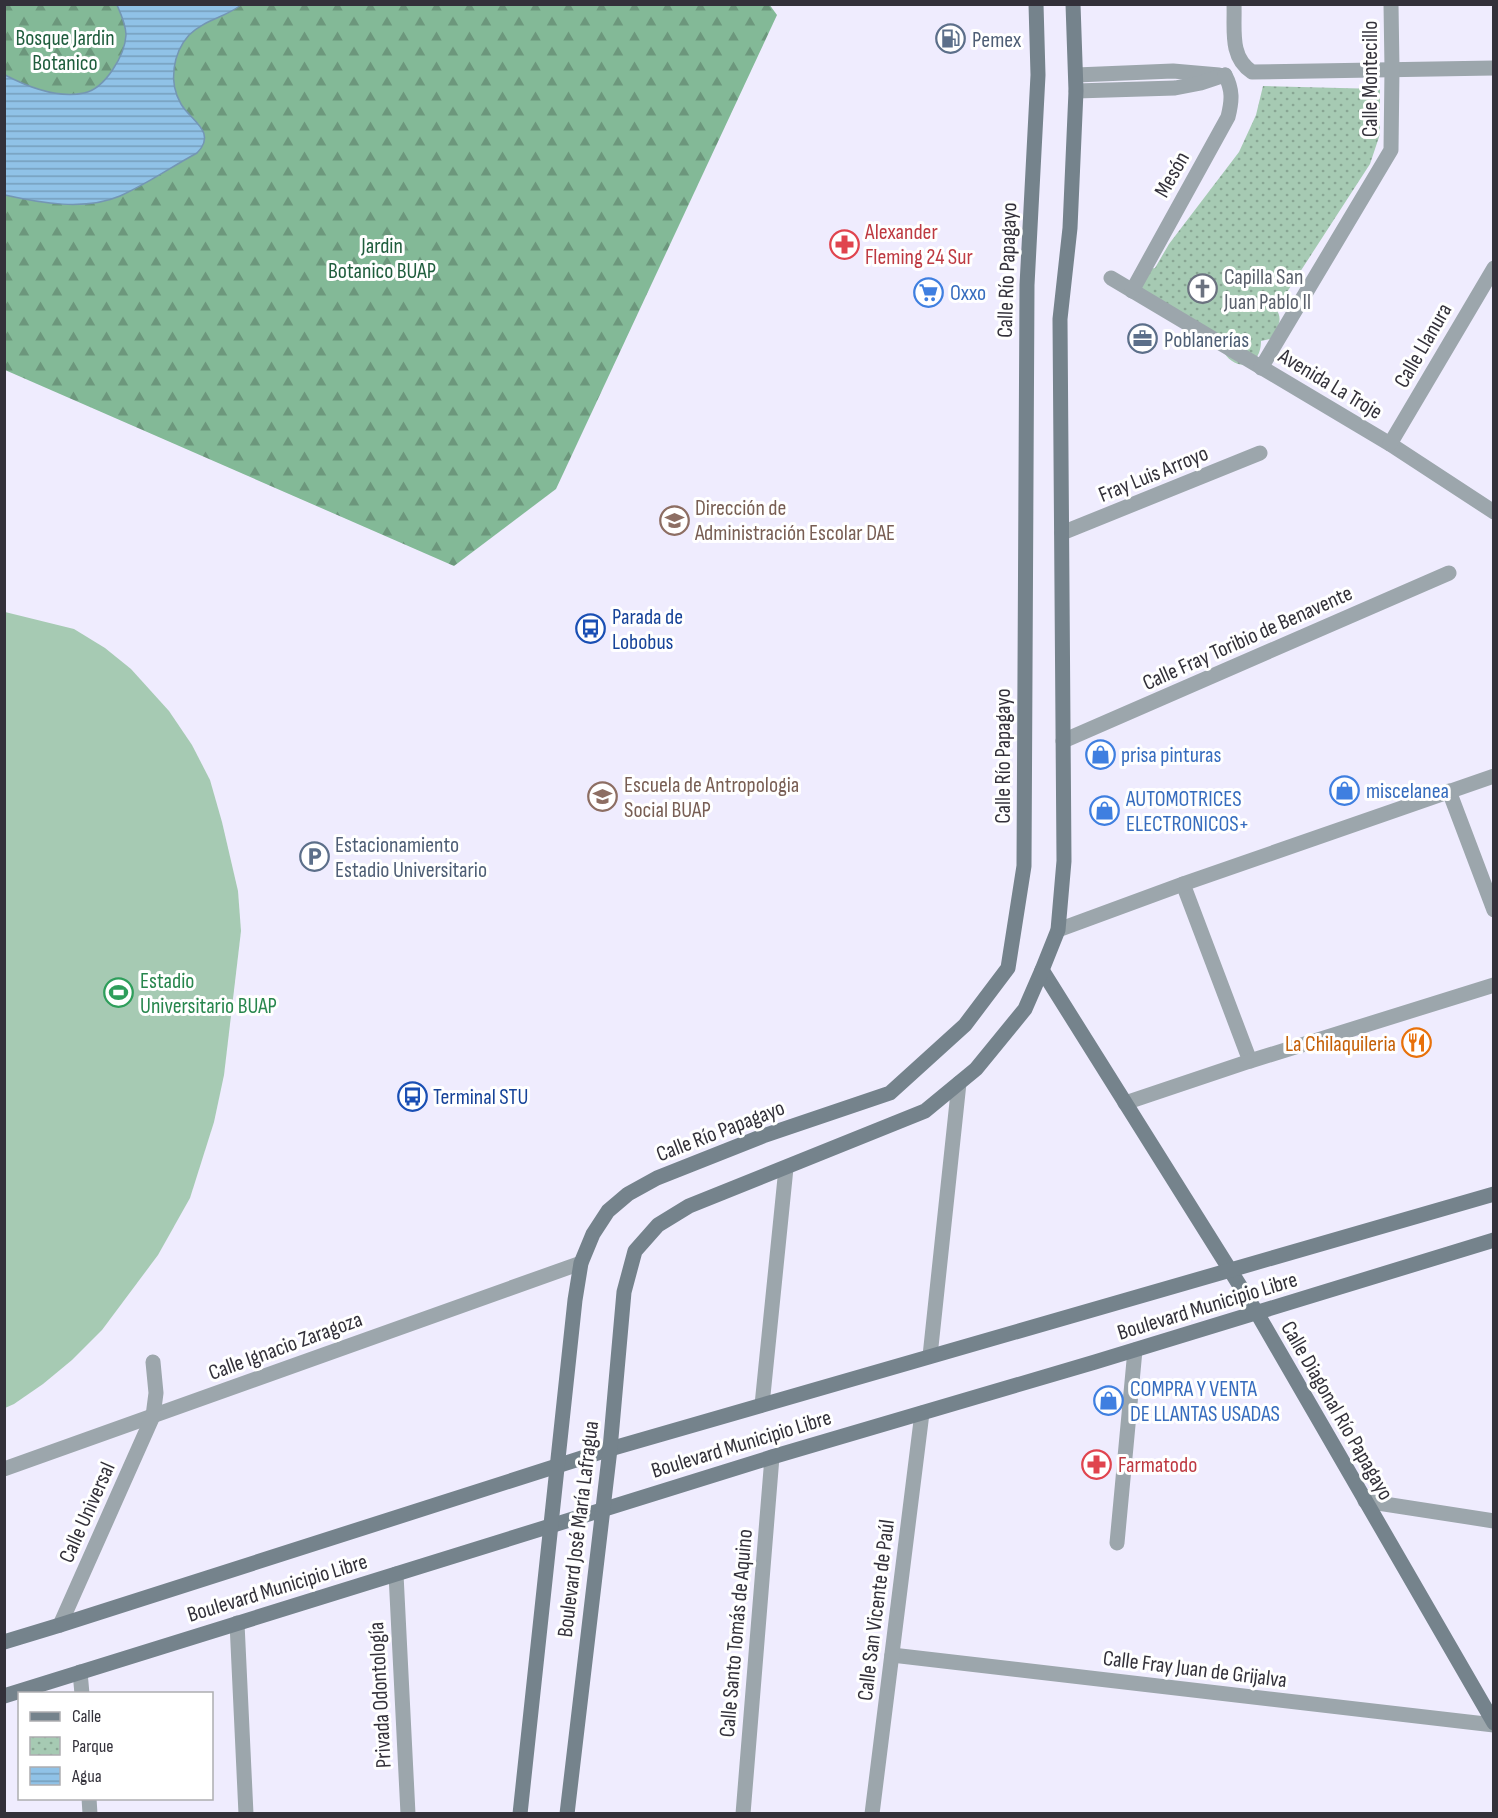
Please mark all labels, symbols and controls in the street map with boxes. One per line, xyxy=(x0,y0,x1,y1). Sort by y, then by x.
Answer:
street label: Calle Montecillo xyxy=(1357,21,1384,137)
fuel station icon: Pemex xyxy=(935,23,967,55)
park label: Bosque Jardin Botanico xyxy=(15,25,115,77)
place label: Pemex xyxy=(972,27,1022,54)
street label: Mesón xyxy=(1149,147,1196,202)
street label: Calle Río Papagayo xyxy=(992,202,1023,338)
place label: Alexander Fleming 24 Sur xyxy=(864,219,973,271)
pharmacy icon: Alexander Fleming 24 Sur xyxy=(828,228,860,260)
park label: Jardin Botanico BUAP xyxy=(328,233,436,285)
place label: Capilla San Juan Pablo II xyxy=(1223,264,1311,316)
church icon: Capilla San Juan Pablo II xyxy=(1187,273,1219,305)
supermarket icon: Oxxo xyxy=(913,276,945,308)
place label: Oxxo xyxy=(950,280,986,307)
street label: Calle Llanura xyxy=(1388,299,1458,393)
office icon: Poblanerías xyxy=(1127,323,1159,355)
place label: Poblanerías xyxy=(1164,327,1249,354)
street label: Avenida La Troje xyxy=(1273,342,1387,426)
street label: Fray Luis Arroyo xyxy=(1095,440,1212,509)
place label: Dirección de Administración Escolar DAE xyxy=(694,495,895,547)
school or university icon: Dirección de Administración Escolar DAE xyxy=(658,504,690,536)
street label: Calle Fray Toribio de Benavente xyxy=(1139,580,1357,697)
place label: Parada de Lobobus xyxy=(612,604,683,656)
bus stop icon: Parada de Lobobus xyxy=(575,613,607,645)
street label: Calle Río Papagayo xyxy=(990,688,1017,824)
shop icon: prisa pinturas xyxy=(1084,738,1116,770)
place label: prisa pinturas xyxy=(1121,742,1221,769)
place label: Escuela de Antropologia Social BUAP xyxy=(624,772,799,824)
shop icon: miscelanea xyxy=(1329,774,1361,806)
place label: miscelanea xyxy=(1366,778,1449,805)
school or university icon: Escuela de Antropologia Social BUAP xyxy=(587,781,619,813)
place label: AUTOMOTRICES ELECTRONICOS+ xyxy=(1125,786,1249,838)
shop icon: AUTOMOTRICES ELECTRONICOS+ xyxy=(1089,795,1121,827)
place label: Estacionamiento Estadio Universitario xyxy=(335,832,487,884)
parking icon: Estacionamiento Estadio Universitario xyxy=(298,841,330,873)
place label: Estadio Universitario BUAP xyxy=(140,968,277,1020)
sports icon: Estadio Universitario BUAP xyxy=(103,977,135,1009)
restaurant icon: La Chilaquileria xyxy=(1401,1027,1433,1059)
place label: La Chilaquileria xyxy=(1285,1031,1396,1058)
bus stop icon: Terminal STU xyxy=(396,1080,428,1112)
place label: Terminal STU xyxy=(433,1084,528,1111)
street label: Calle Río Papagayo xyxy=(652,1095,789,1168)
street label: Boulevard Municipio Libre xyxy=(1114,1266,1301,1347)
street label: Calle Ignacio Zaragoza xyxy=(205,1306,366,1387)
street label: Calle Diagonal Río Papagayo xyxy=(1274,1316,1399,1505)
place label: COMPRA Y VENTA DE LLANTAS USADAS xyxy=(1130,1376,1280,1428)
shop icon: COMPRA Y VENTA DE LLANTAS USADAS xyxy=(1093,1385,1125,1417)
street label: Boulevard Municipio Libre xyxy=(648,1404,835,1485)
street label: Boulevard José María Lafragua xyxy=(552,1419,605,1639)
pharmacy icon: Farmatodo xyxy=(1081,1448,1113,1480)
place label: Farmatodo xyxy=(1118,1452,1197,1479)
street label: Calle Universal xyxy=(53,1458,122,1567)
street label: Calle San Vicente de Paúl xyxy=(852,1518,901,1702)
street label: Calle Santo Tomás de Aquino xyxy=(714,1528,759,1738)
street label: Boulevard Municipio Libre xyxy=(184,1548,371,1629)
street label: Privada Odontología xyxy=(363,1621,398,1769)
street label: Calle Fray Juan de Grijalva xyxy=(1101,1645,1288,1694)
legend xyxy=(18,1692,213,1800)
text: Calle xyxy=(72,1706,101,1727)
text: Parque xyxy=(72,1736,113,1757)
text: Agua xyxy=(71,1766,102,1787)

